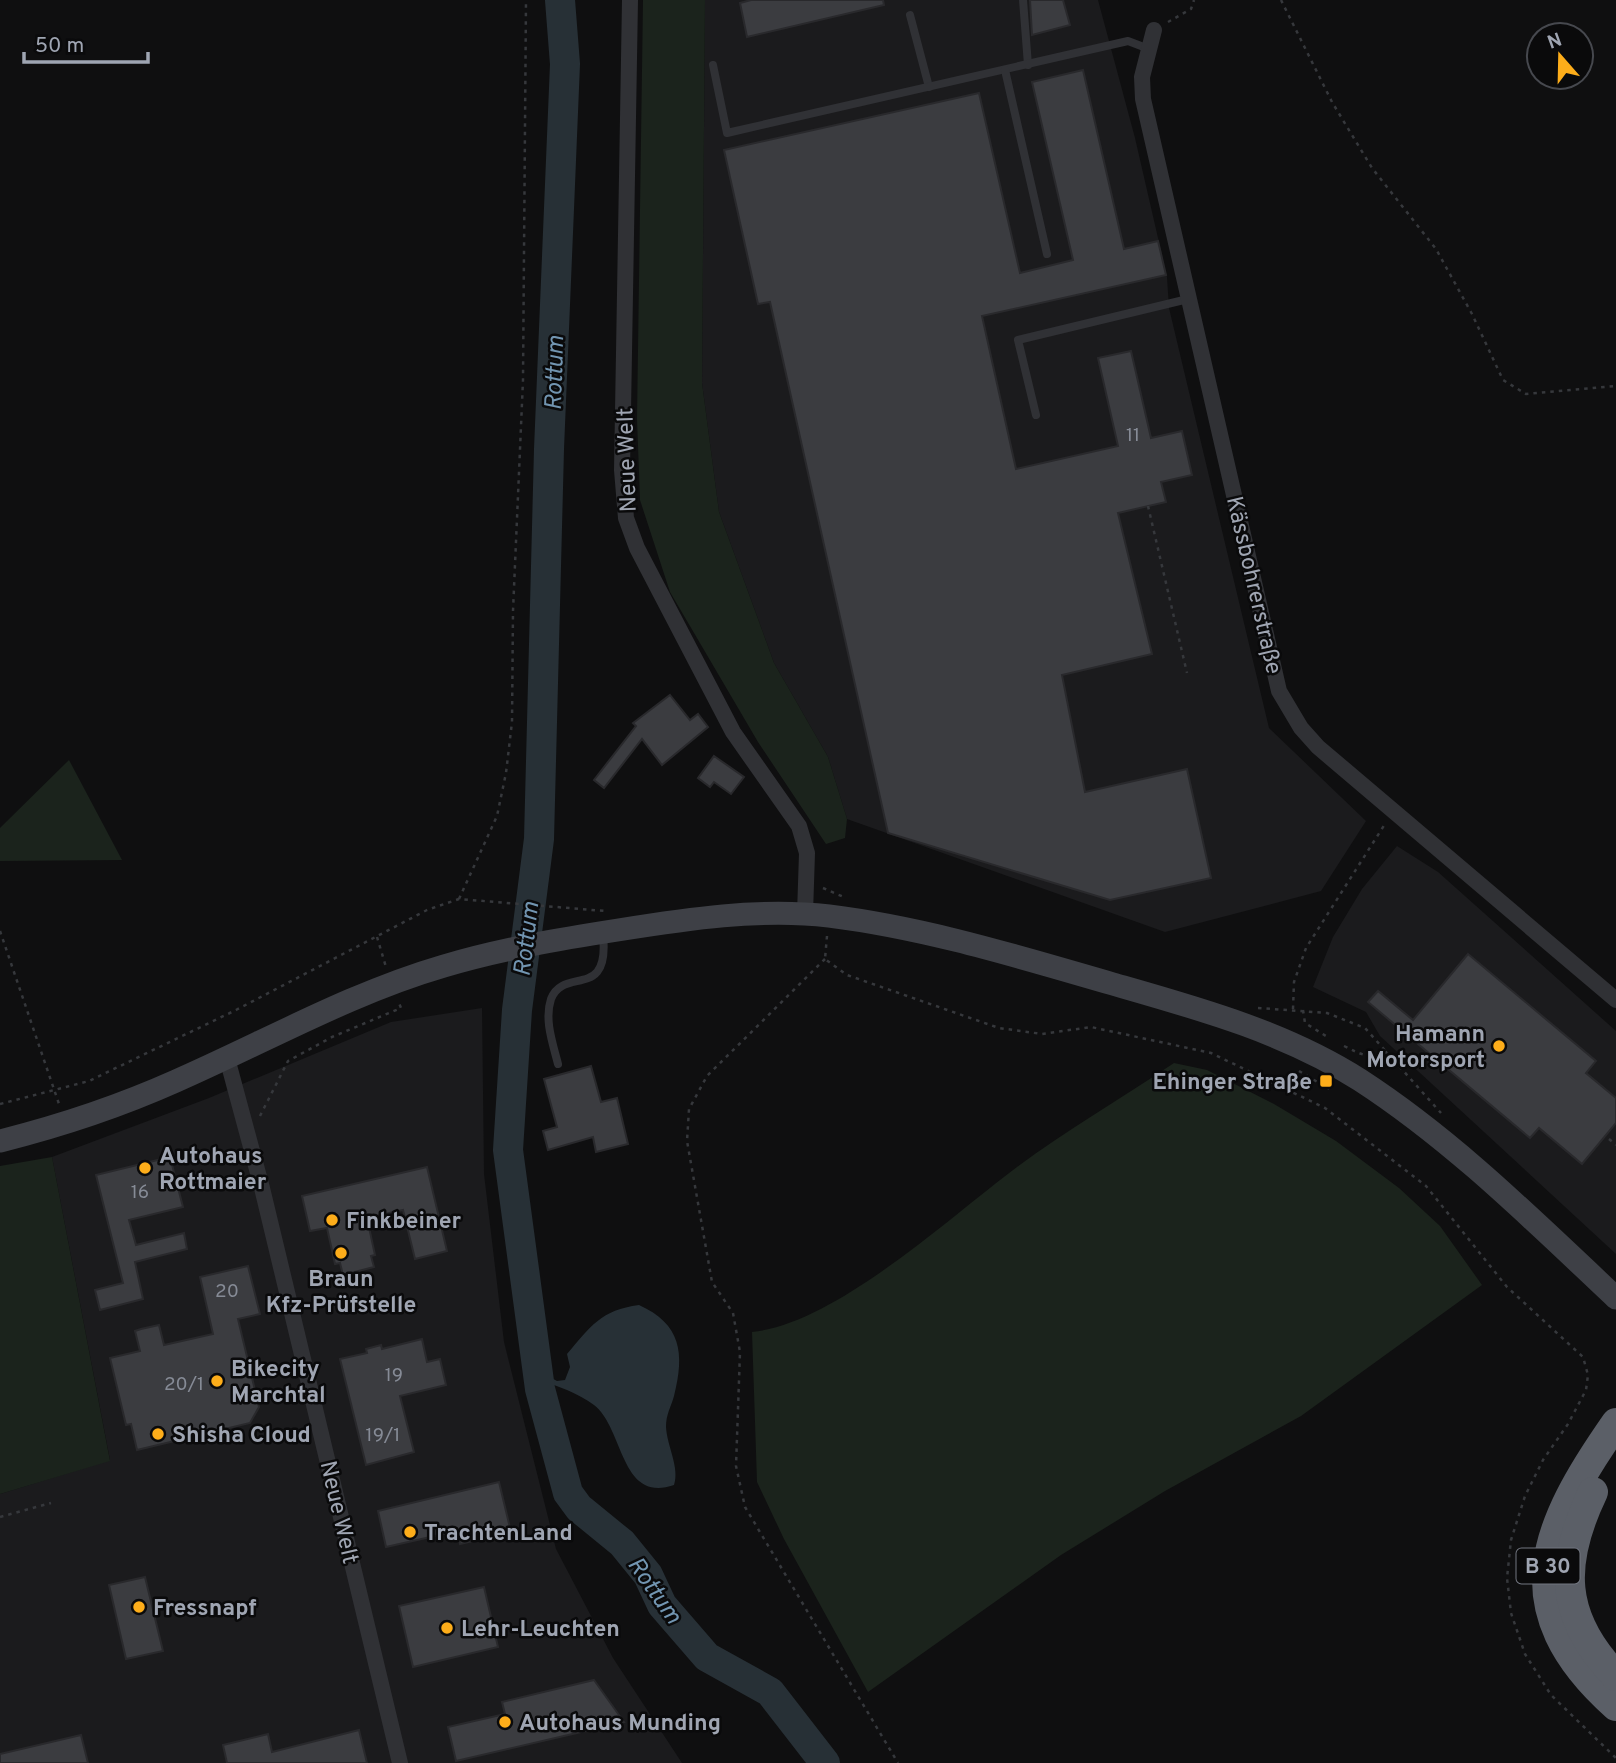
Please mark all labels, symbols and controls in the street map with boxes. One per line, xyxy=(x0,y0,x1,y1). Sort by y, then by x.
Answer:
scale bar xyxy=(24,21,149,65)
north arrow xyxy=(1525,21,1595,91)
text: N xyxy=(1544,28,1565,56)
text: 50 m xyxy=(35,33,84,60)
water label: Rottum xyxy=(540,335,572,411)
street label: Neue Welt xyxy=(612,407,645,513)
house number: 11 xyxy=(1126,424,1140,448)
street label: Kässbohrerstraße xyxy=(1218,494,1287,677)
water label: Rottum xyxy=(509,900,547,978)
place label: Hamann Motorsport xyxy=(1366,1021,1485,1076)
marker: Hamann Motorsport xyxy=(1491,1038,1507,1054)
place label: Ehinger Straße xyxy=(1153,1069,1312,1098)
marker: Ehinger Straße xyxy=(1318,1073,1334,1089)
place label: Autohaus Rottmaier xyxy=(159,1143,267,1198)
marker: Autohaus Rottmaier xyxy=(137,1160,153,1176)
house number: 16 xyxy=(131,1181,149,1205)
place label: Finkbeiner xyxy=(346,1208,462,1237)
marker: Finkbeiner xyxy=(324,1212,340,1228)
marker: Braun Kfz-Prüfstelle xyxy=(333,1245,349,1261)
place label: Braun Kfz-Prüfstelle xyxy=(266,1266,416,1321)
house number: 20 xyxy=(215,1280,239,1304)
place label: Bikecity Marchtal xyxy=(231,1356,326,1411)
house number: 19 xyxy=(385,1364,403,1388)
house number: 20/1 xyxy=(164,1373,204,1397)
marker: Bikecity Marchtal xyxy=(209,1373,225,1389)
place label: Shisha Cloud xyxy=(172,1422,311,1451)
house number: 19/1 xyxy=(366,1424,400,1448)
marker: Shisha Cloud xyxy=(150,1426,166,1442)
street label: Neue Welt xyxy=(312,1458,363,1567)
place label: TrachtenLand xyxy=(424,1520,573,1549)
marker: TrachtenLand xyxy=(402,1524,418,1540)
road number: B 30 xyxy=(1516,1548,1580,1584)
water label: Rottum xyxy=(620,1552,687,1631)
place label: Fressnapf xyxy=(153,1595,257,1624)
marker: Fressnapf xyxy=(131,1599,147,1615)
place label: Lehr-Leuchten xyxy=(461,1616,620,1645)
marker: Lehr-Leuchten xyxy=(439,1620,455,1636)
place label: Autohaus Munding xyxy=(519,1710,721,1739)
marker: Autohaus Munding xyxy=(497,1714,513,1730)

